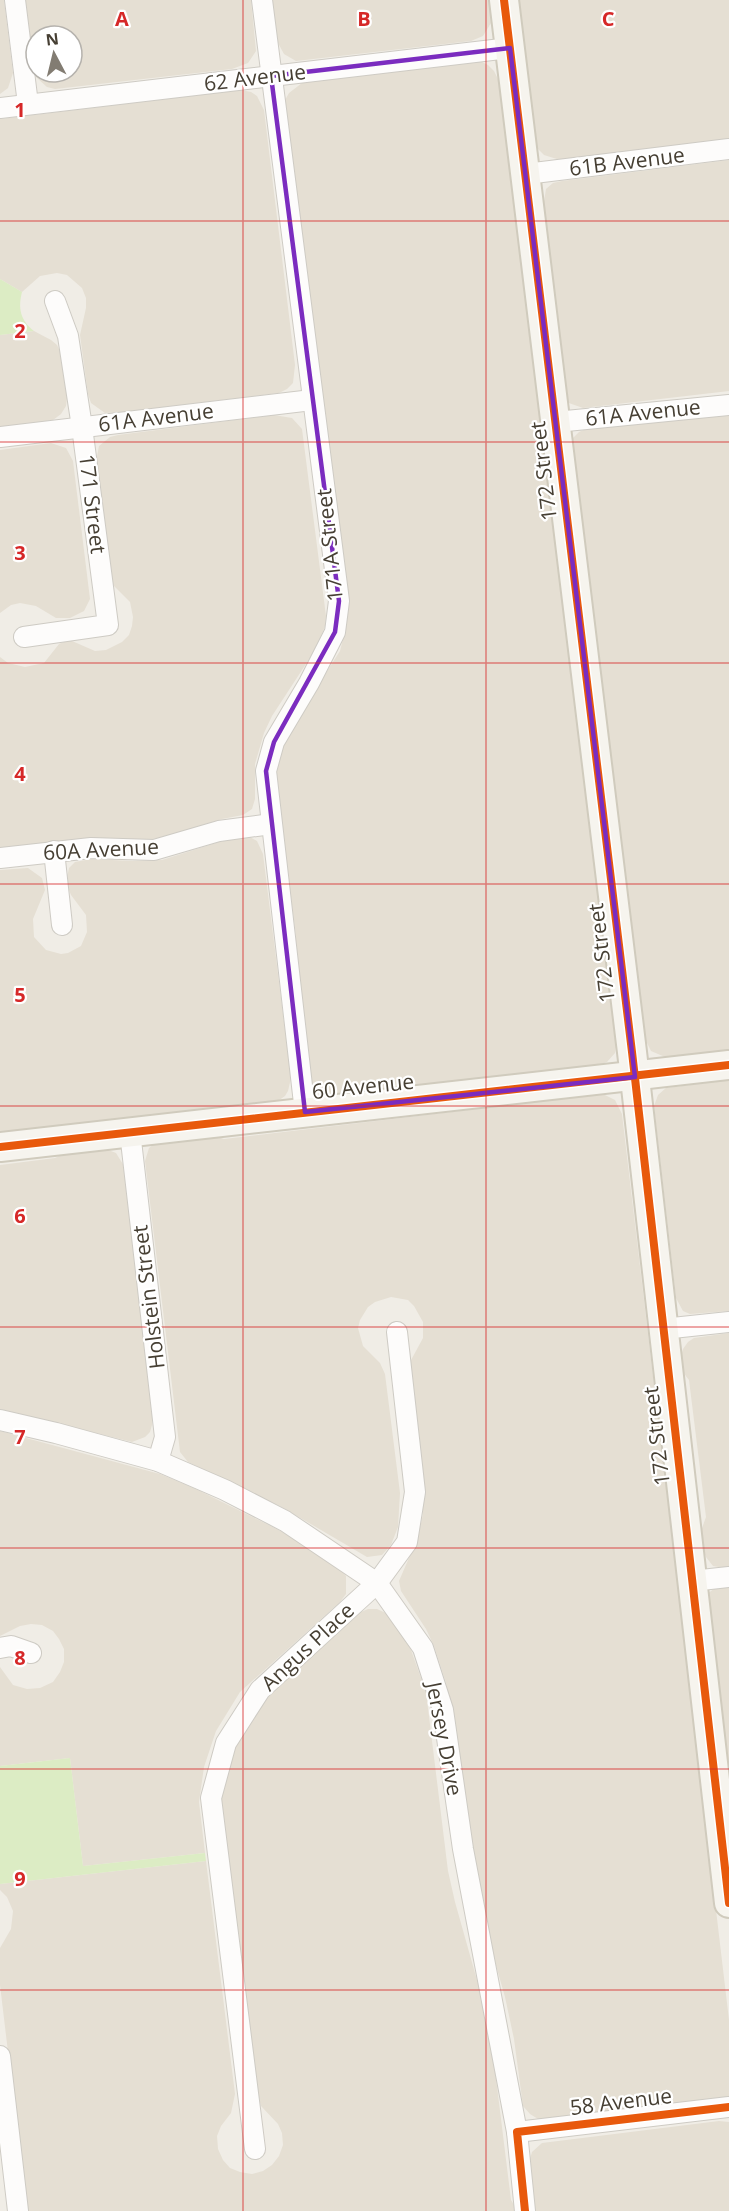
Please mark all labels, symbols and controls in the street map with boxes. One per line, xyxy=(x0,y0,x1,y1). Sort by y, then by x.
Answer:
text: A xyxy=(115,5,129,32)
text: B xyxy=(357,5,371,32)
text: C xyxy=(602,5,615,32)
north arrow xyxy=(24,24,84,84)
text: N xyxy=(44,27,60,51)
street label: 62 Avenue xyxy=(202,57,307,97)
text: 1 xyxy=(14,96,26,123)
street label: 61B Avenue xyxy=(568,140,686,182)
text: 2 xyxy=(14,317,26,344)
street label: 61A Avenue xyxy=(584,392,702,432)
street label: 61A Avenue xyxy=(97,396,215,438)
street label: 172 Street xyxy=(523,420,563,523)
street label: 171 Street xyxy=(73,452,113,555)
street label: 171A Street xyxy=(309,487,349,603)
text: 3 xyxy=(14,539,26,566)
text: 4 xyxy=(14,760,26,787)
street label: 60A Avenue xyxy=(42,832,160,866)
street label: 172 Street xyxy=(581,902,621,1005)
text: 5 xyxy=(14,981,26,1008)
street label: 60 Avenue xyxy=(310,1067,415,1105)
text: 6 xyxy=(14,1202,26,1229)
street label: Holstein Street xyxy=(125,1223,171,1371)
street label: 172 Street xyxy=(636,1385,676,1488)
text: 7 xyxy=(14,1423,26,1450)
street label: Angus Place xyxy=(255,1596,360,1697)
text: 8 xyxy=(14,1644,26,1671)
street label: Jersey Drive xyxy=(420,1678,470,1798)
text: 9 xyxy=(14,1865,26,1892)
street label: 58 Avenue xyxy=(568,2081,673,2121)

